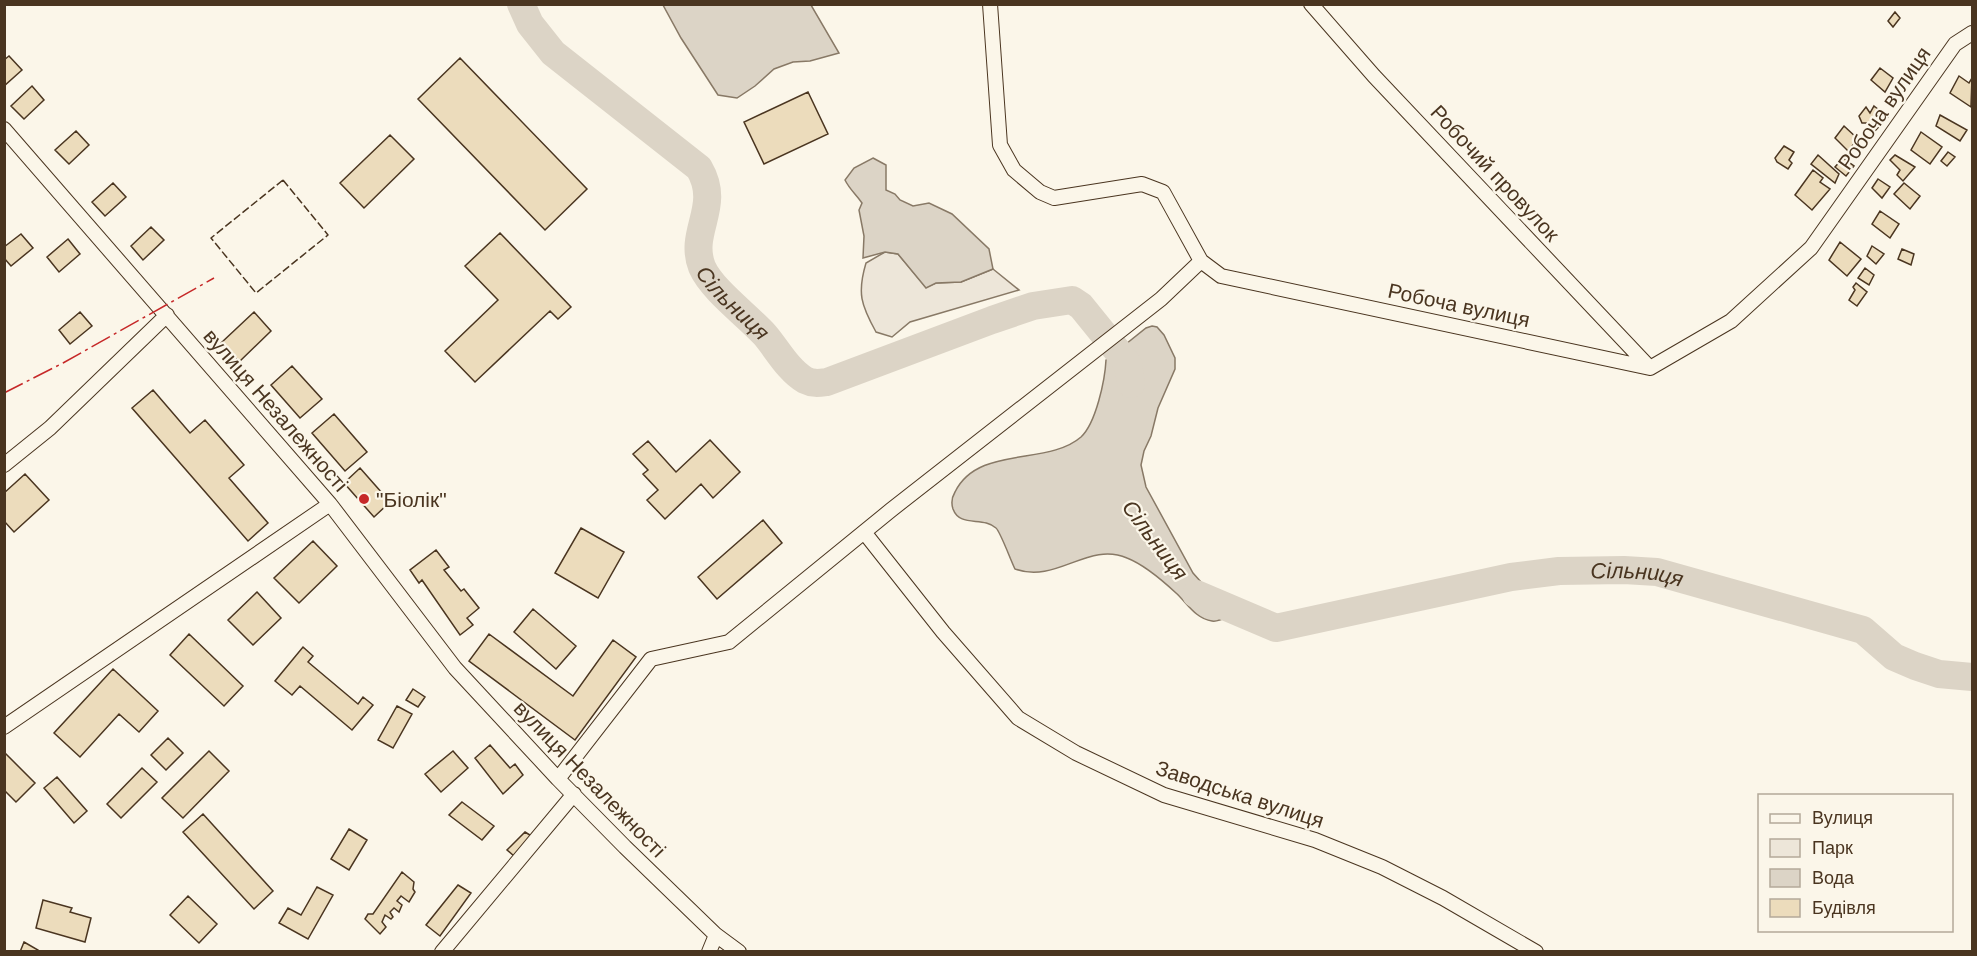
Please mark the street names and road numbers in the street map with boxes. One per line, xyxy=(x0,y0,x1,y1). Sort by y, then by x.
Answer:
street label: Робоча вулиця xyxy=(1833,42,1935,174)
street label: Робочий провулок xyxy=(1426,100,1564,246)
street label: Робоча вулиця xyxy=(1386,279,1532,331)
street label: вулиця Незалежності xyxy=(199,324,353,496)
street label: вулиця Незалежності xyxy=(510,696,670,862)
street label: Заводська вулиця xyxy=(1153,756,1327,832)

